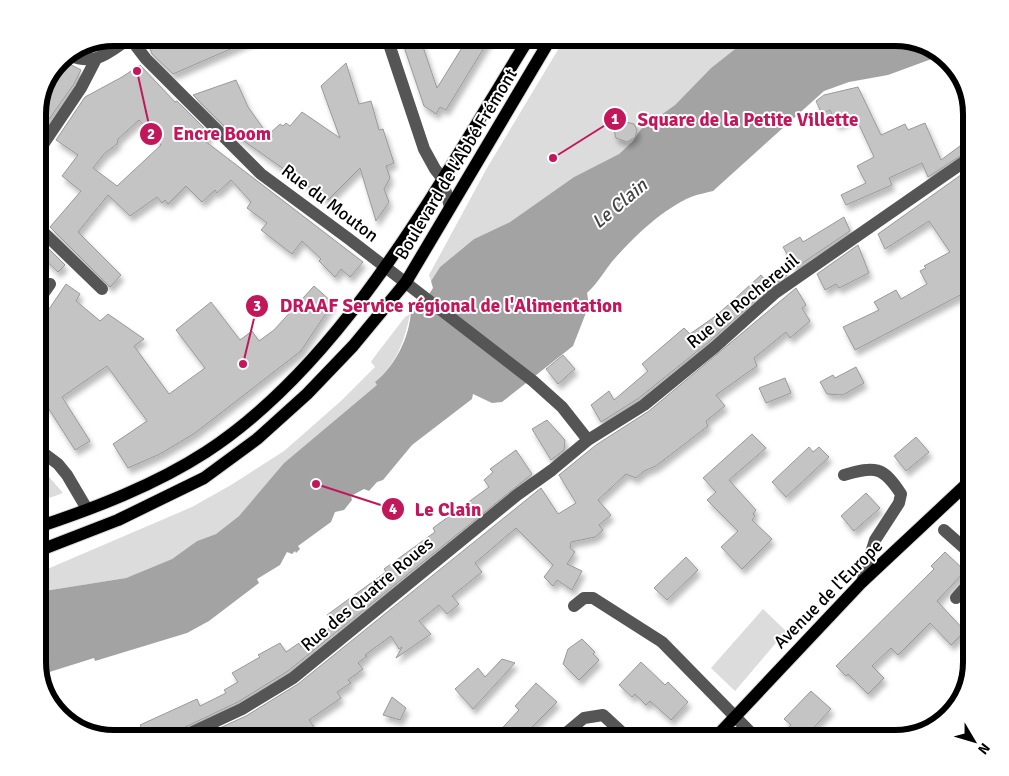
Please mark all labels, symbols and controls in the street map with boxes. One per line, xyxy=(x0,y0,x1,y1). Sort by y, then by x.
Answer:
street label: Boulevard de l'Abbé Frémont xyxy=(390,64,522,264)
callout: Square de la Petite Villette xyxy=(603,102,868,136)
text: Square de la Petite Villette xyxy=(638,108,858,132)
text: 1 xyxy=(611,110,619,128)
callout: Encre Boom xyxy=(138,117,281,151)
text: Encre Boom xyxy=(173,122,271,146)
text: 2 xyxy=(147,125,155,143)
street label: Rue du Mouton xyxy=(277,159,383,247)
water label: Le Clain xyxy=(587,173,653,234)
street label: Rue de Rochereuil xyxy=(682,249,804,353)
callout: DRAAF Service régional de l'Alimentation xyxy=(244,289,632,323)
text: DRAAF Service régional de l'Alimentation xyxy=(280,294,622,318)
text: 3 xyxy=(253,297,261,315)
callout: Le Clain xyxy=(380,492,492,526)
text: Le Clain xyxy=(415,498,481,522)
text: 4 xyxy=(389,500,397,518)
street label: Rue des Quatre Roues xyxy=(296,532,438,656)
street label: Avenue de l'Europe xyxy=(769,535,887,653)
north arrow xyxy=(949,716,999,766)
text: N xyxy=(974,740,994,758)

